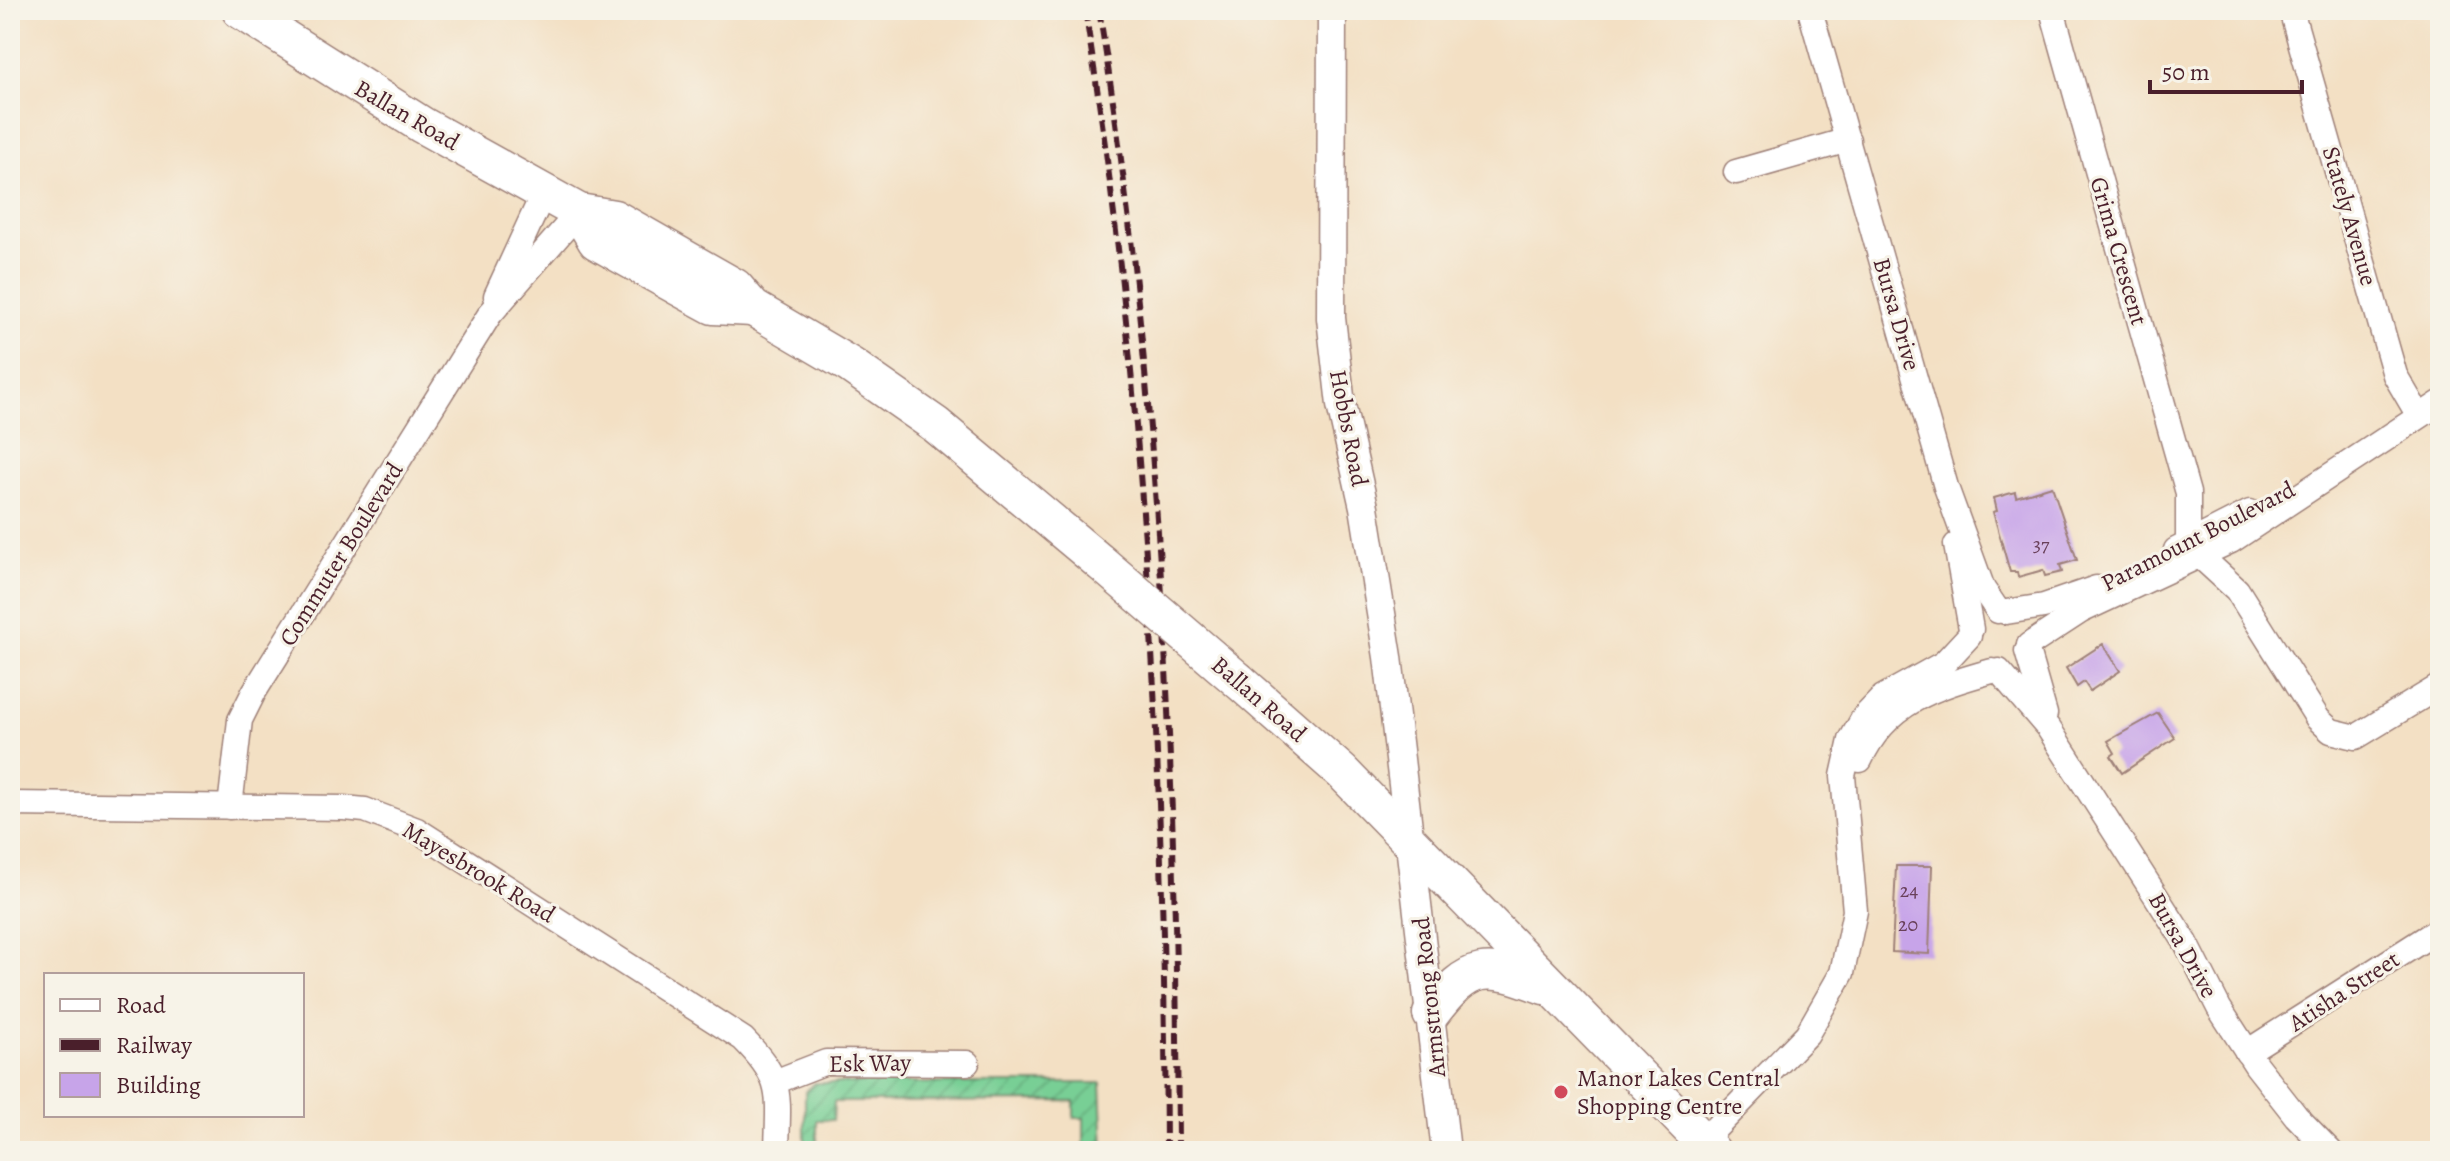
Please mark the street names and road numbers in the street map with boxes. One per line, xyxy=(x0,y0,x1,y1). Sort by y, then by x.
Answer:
street label: Ballan Road xyxy=(349,72,465,158)
street label: Stately Avenue xyxy=(2315,143,2385,289)
street label: Grima Crescent xyxy=(2083,173,2155,329)
street label: Bursa Drive xyxy=(1866,254,1928,374)
street label: Hobbs Road xyxy=(1322,367,1376,489)
street label: Commuter Boulevard xyxy=(272,456,411,652)
street label: Paramount Boulevard xyxy=(2096,473,2301,599)
street label: Ballan Road xyxy=(1205,649,1313,749)
street label: Mayesbrook Road xyxy=(397,814,562,930)
street label: Bursa Drive xyxy=(2141,887,2225,1003)
street label: Armstrong Road xyxy=(1405,915,1453,1080)
street label: Atisha Street xyxy=(2282,943,2406,1039)
street label: Esk Way xyxy=(829,1046,912,1080)

